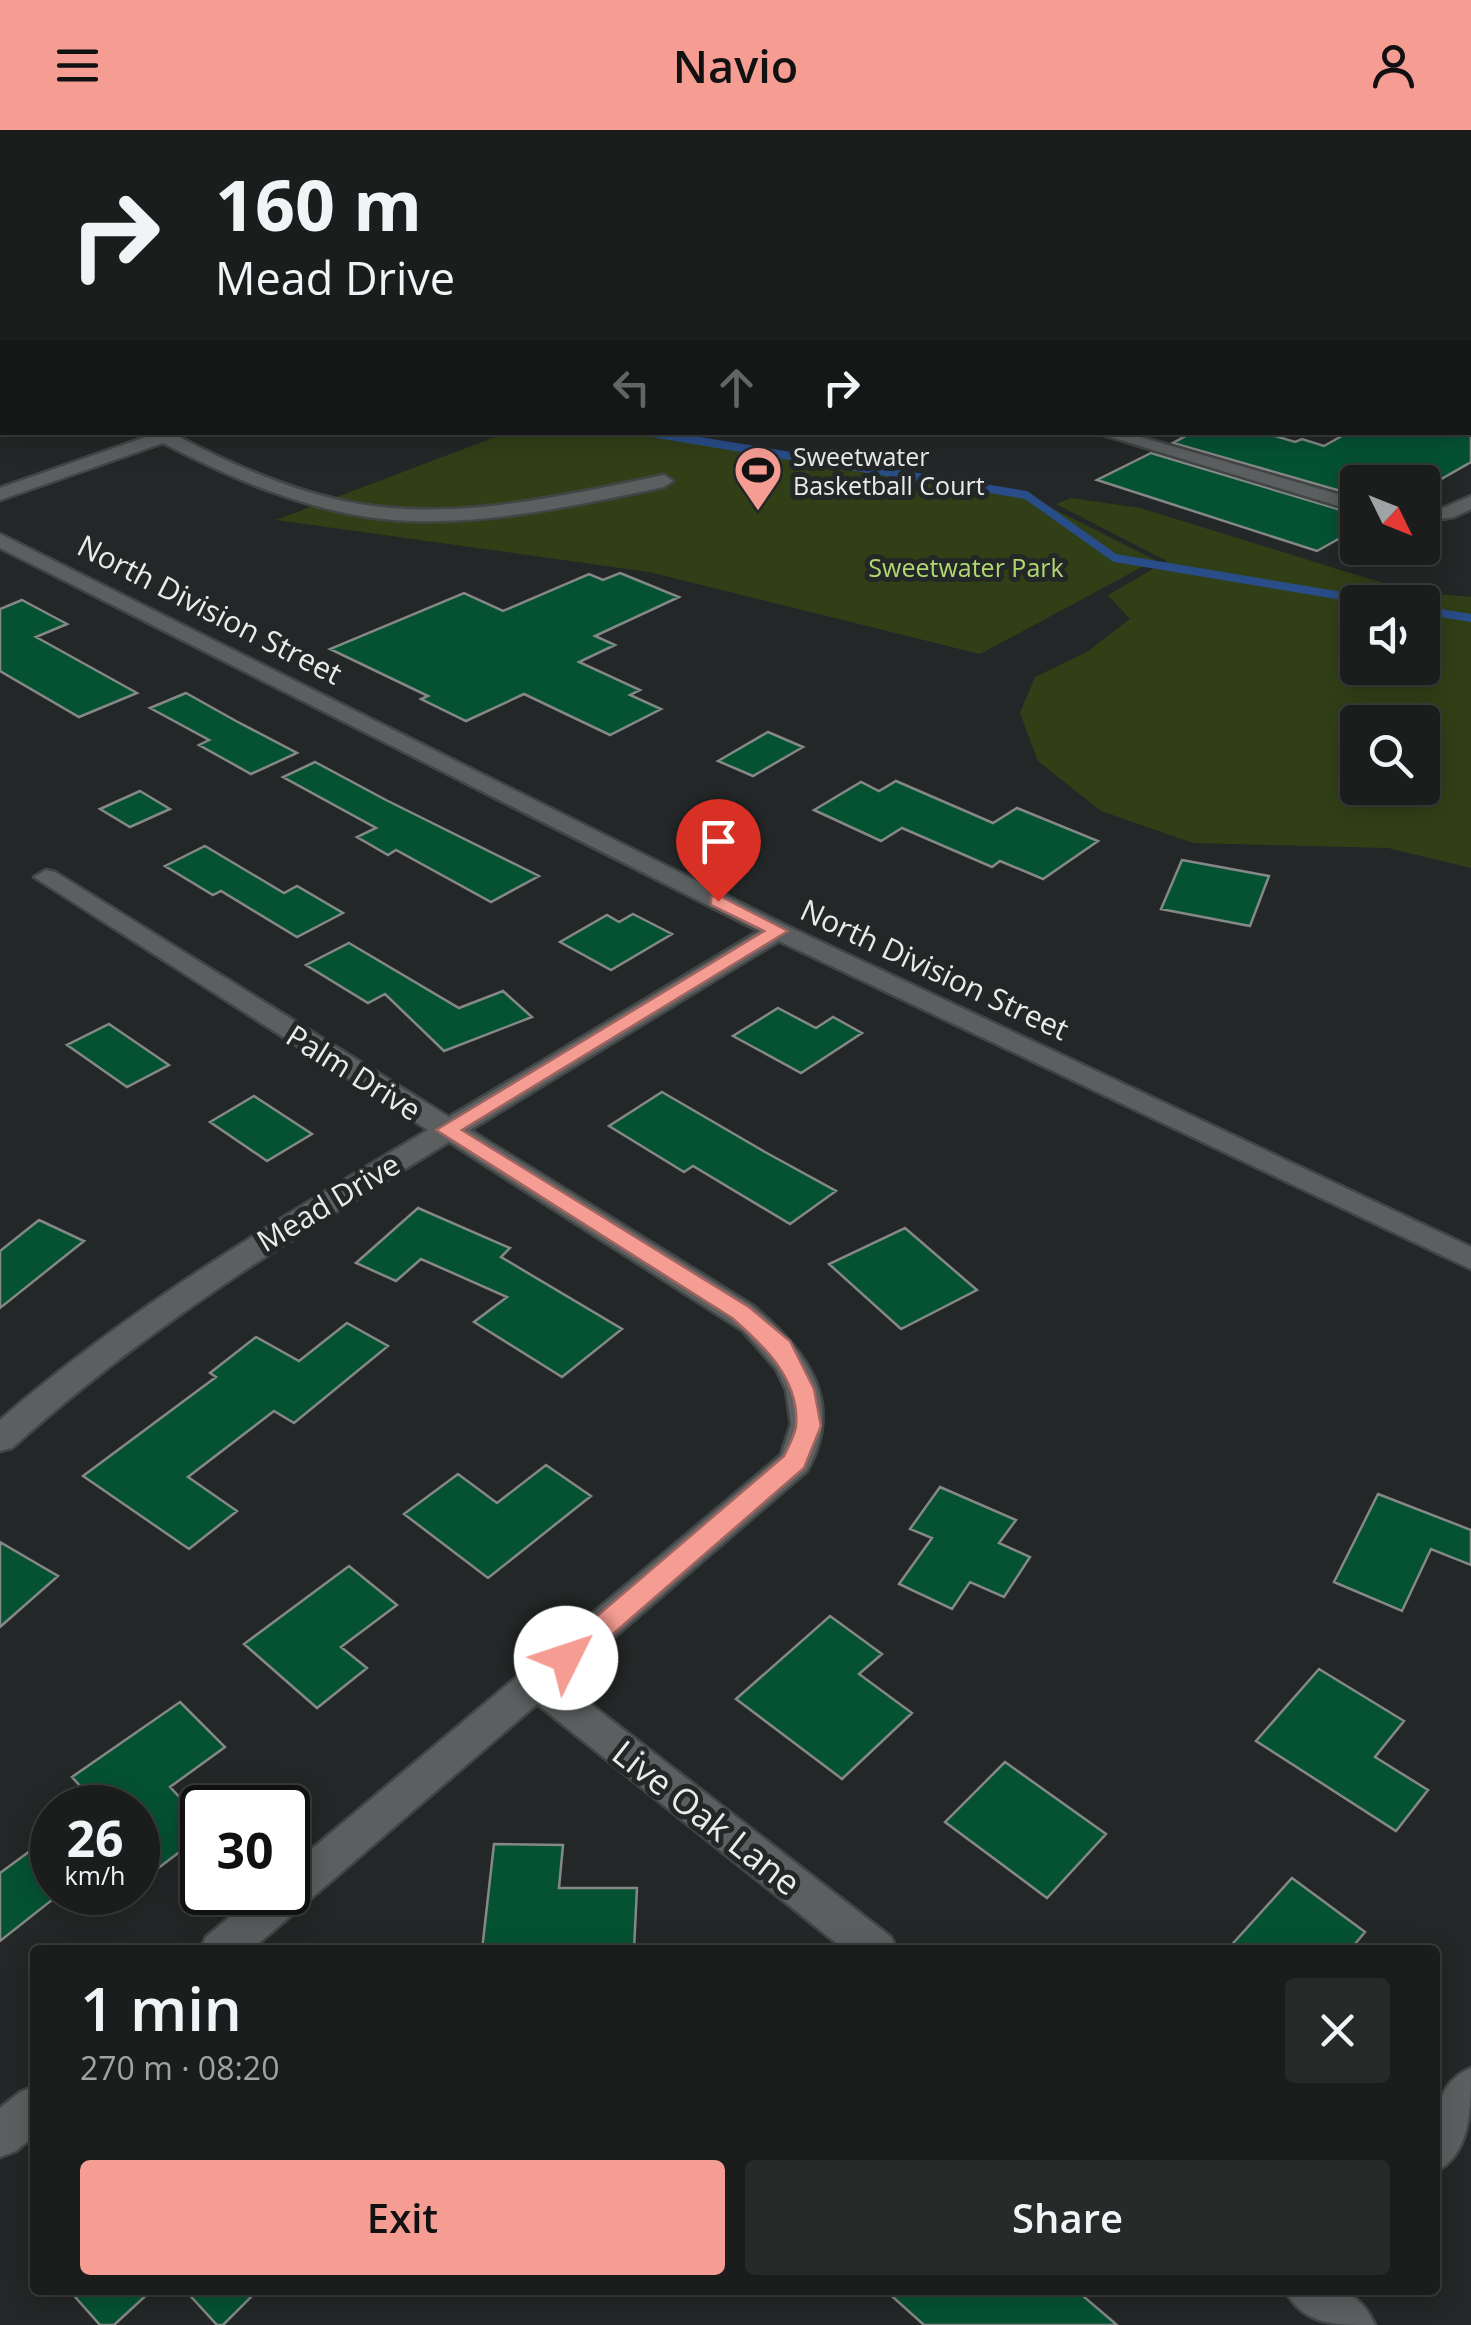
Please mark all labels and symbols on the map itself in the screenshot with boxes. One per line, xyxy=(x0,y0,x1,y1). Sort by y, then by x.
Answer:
place label: Sweetwater Basketball Court xyxy=(793,439,985,502)
sports icon: Sweetwater Basketball Court xyxy=(732,444,784,512)
north arrow xyxy=(1340,465,1440,565)
street label: North Division Street xyxy=(71,525,349,693)
park label: Sweetwater Park xyxy=(868,550,1064,584)
pin xyxy=(676,799,761,902)
street label: North Division Street xyxy=(794,889,1076,1049)
street label: Palm Drive xyxy=(279,1015,429,1129)
street label: Mead Drive xyxy=(249,1143,407,1261)
position arrow xyxy=(514,1606,618,1710)
street label: Live Oak Lane xyxy=(603,1729,811,1905)
speed limit sign: 30 xyxy=(180,1785,310,1915)

